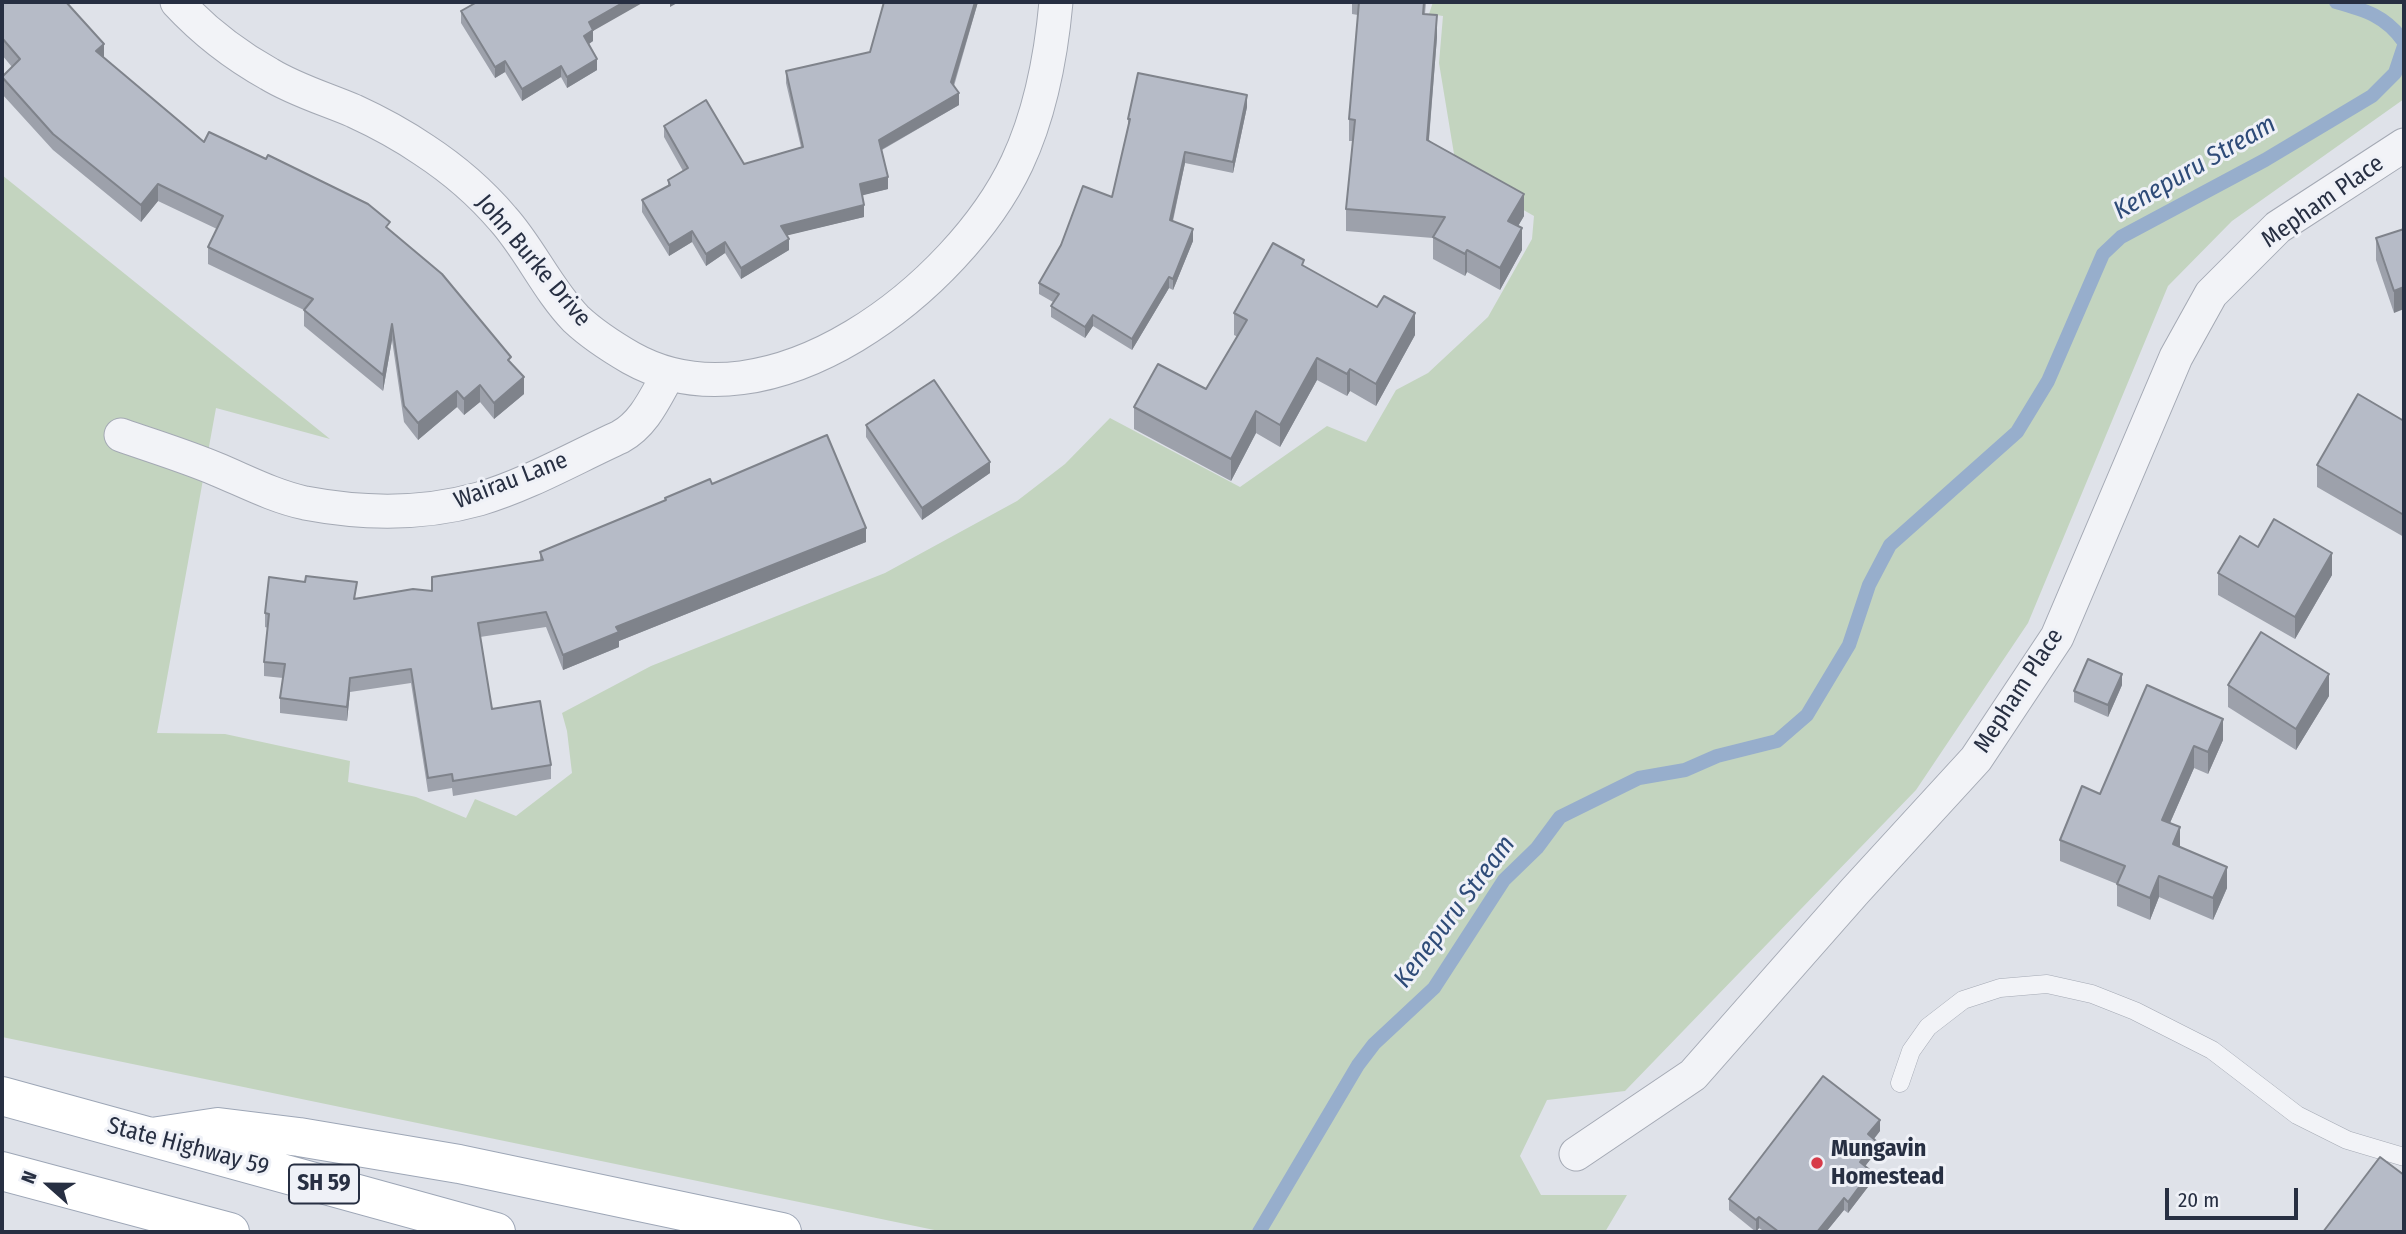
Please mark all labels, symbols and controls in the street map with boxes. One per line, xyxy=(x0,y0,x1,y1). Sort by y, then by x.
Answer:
water label: Kenepuru Stream xyxy=(2108,109,2282,227)
street label: Mepham Place xyxy=(2257,149,2389,255)
street label: John Burke Drive xyxy=(469,189,597,333)
street label: Wairau Lane xyxy=(450,446,572,516)
street label: Mepham Place xyxy=(1968,624,2070,758)
water label: Kenepuru Stream xyxy=(1388,830,1522,994)
street label: State Highway 59 xyxy=(104,1112,272,1182)
place label: Mungavin Homestead xyxy=(1831,1135,1944,1191)
north arrow xyxy=(14,1150,84,1220)
marker: Mungavin Homestead xyxy=(1809,1155,1825,1171)
road number: SH 59 xyxy=(289,1164,359,1204)
text: N xyxy=(16,1168,42,1187)
scale bar xyxy=(2168,1174,2301,1218)
text: 20 m xyxy=(2178,1187,2219,1213)

